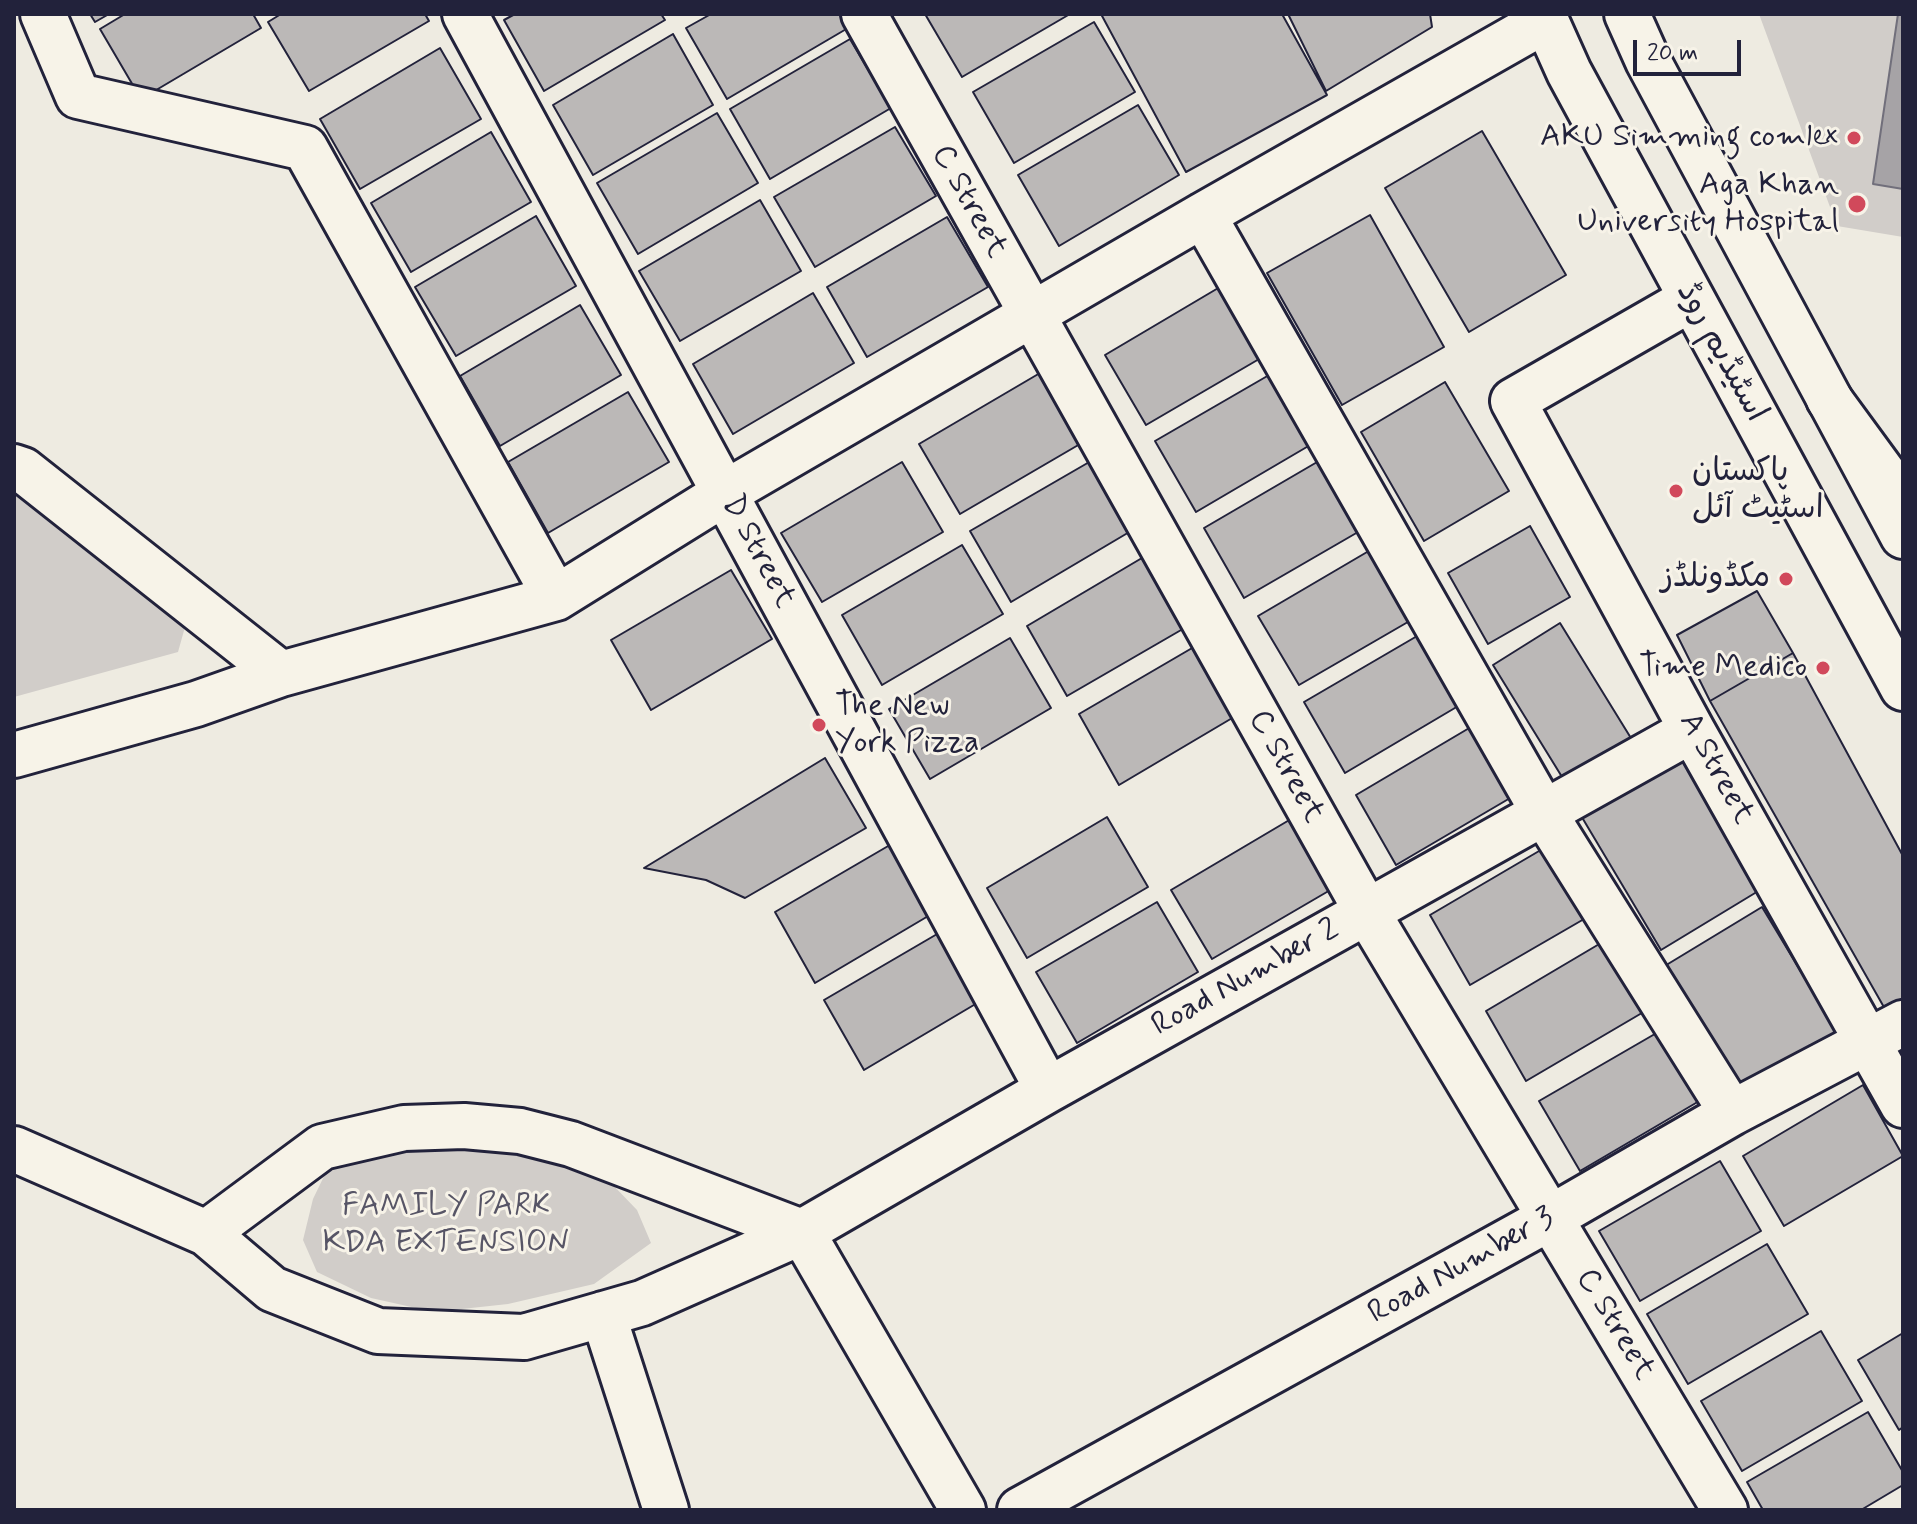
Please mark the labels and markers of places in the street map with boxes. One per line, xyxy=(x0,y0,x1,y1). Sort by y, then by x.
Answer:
place label: AKU Simming comlex xyxy=(1540,119,1838,157)
marker: AKU Simming comlex xyxy=(1845,129,1863,147)
place label: Aga Khan University Hospital xyxy=(1577,167,1839,242)
marker: Aga Khan University Hospital xyxy=(1846,193,1868,215)
place label: پاکستان اسٹیٹ آئل xyxy=(1692,454,1824,529)
marker: پاکستان اسٹیٹ آئل xyxy=(1667,482,1685,500)
place label: مکڈونلڈز xyxy=(1661,560,1770,598)
marker: مکڈونلڈز xyxy=(1777,570,1795,588)
place label: Time Medico xyxy=(1639,649,1807,687)
marker: Time Medico xyxy=(1814,659,1832,677)
place label: The New York Pizza xyxy=(835,688,979,763)
marker: The New York Pizza xyxy=(810,716,828,734)

